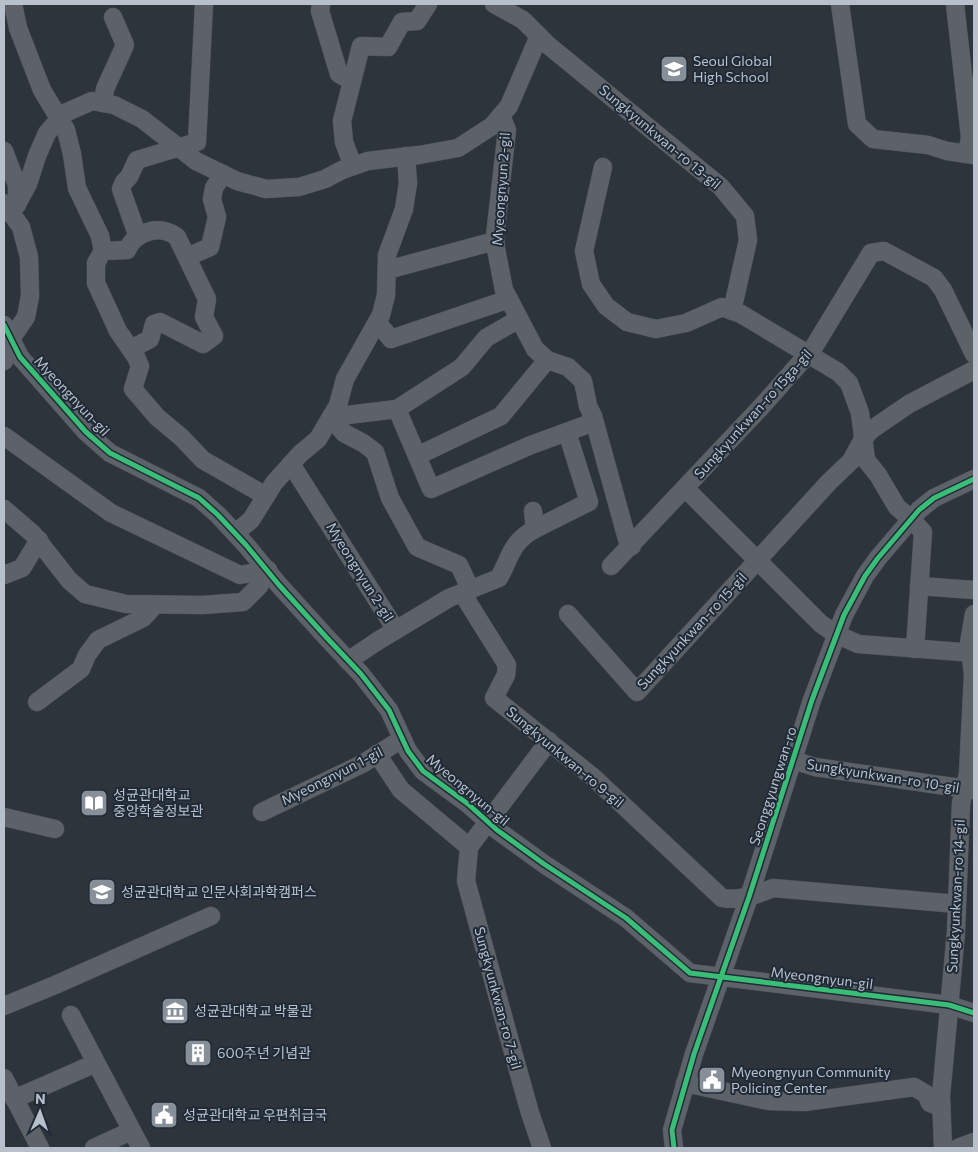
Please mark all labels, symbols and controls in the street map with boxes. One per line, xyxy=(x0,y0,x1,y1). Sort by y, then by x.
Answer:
place label: Seoul Global High School xyxy=(693,52,772,85)
school or university icon: Seoul Global High School xyxy=(659,54,689,84)
street label: Sungkyunkwan-ro 13-gil xyxy=(596,81,724,192)
street label: Myeongnyun 2-gil xyxy=(488,132,513,246)
street label: Sungkyunkwan-ro 15ga-gil xyxy=(690,346,815,482)
street label: Myeongnyun-gil xyxy=(31,352,114,439)
street label: Myeongnyun 2-gil xyxy=(323,519,398,624)
street label: Sungkyunkwan-ro 15-gil xyxy=(633,569,750,693)
street label: Sungkyunkwan-ro 9-gil xyxy=(503,703,627,811)
street label: Seonggyungwan-ro xyxy=(745,724,800,847)
street label: Myeongnyun 1-gil xyxy=(278,743,385,808)
street label: Myeongnyun-gil xyxy=(423,750,513,829)
street label: Sungkyunkwan-ro 10-gil xyxy=(805,755,961,796)
place label: 성균관대학교 중앙학술정보관 xyxy=(113,786,203,819)
library icon: 성균관대학교 중앙학술정보관 xyxy=(79,788,109,818)
street label: Sungkyunkwan-ro 14-gil xyxy=(943,819,968,973)
school or university icon: 성균관대학교 인문사회과학캠퍼스 xyxy=(87,877,117,907)
place label: 성균관대학교 인문사회과학캠퍼스 xyxy=(121,883,317,900)
street label: Sungkyunkwan-ro 7-gil xyxy=(471,925,526,1071)
street label: Myeongnyun-gil xyxy=(770,963,874,992)
museum icon: 성균관대학교 박물관 xyxy=(160,996,190,1026)
place label: 성균관대학교 박물관 xyxy=(194,1002,313,1019)
building icon: 600주년 기념관 xyxy=(183,1038,213,1068)
place label: 600주년 기념관 xyxy=(217,1044,311,1061)
place label: Myeongnyun Community Policing Center xyxy=(731,1063,891,1096)
public building icon: Myeongnyun Community Policing Center xyxy=(697,1065,727,1095)
north arrow xyxy=(15,1087,65,1137)
text: N xyxy=(35,1090,46,1107)
public building icon: 성균관대학교 우편취급국 xyxy=(149,1100,179,1130)
place label: 성균관대학교 우편취급국 xyxy=(183,1106,327,1123)

